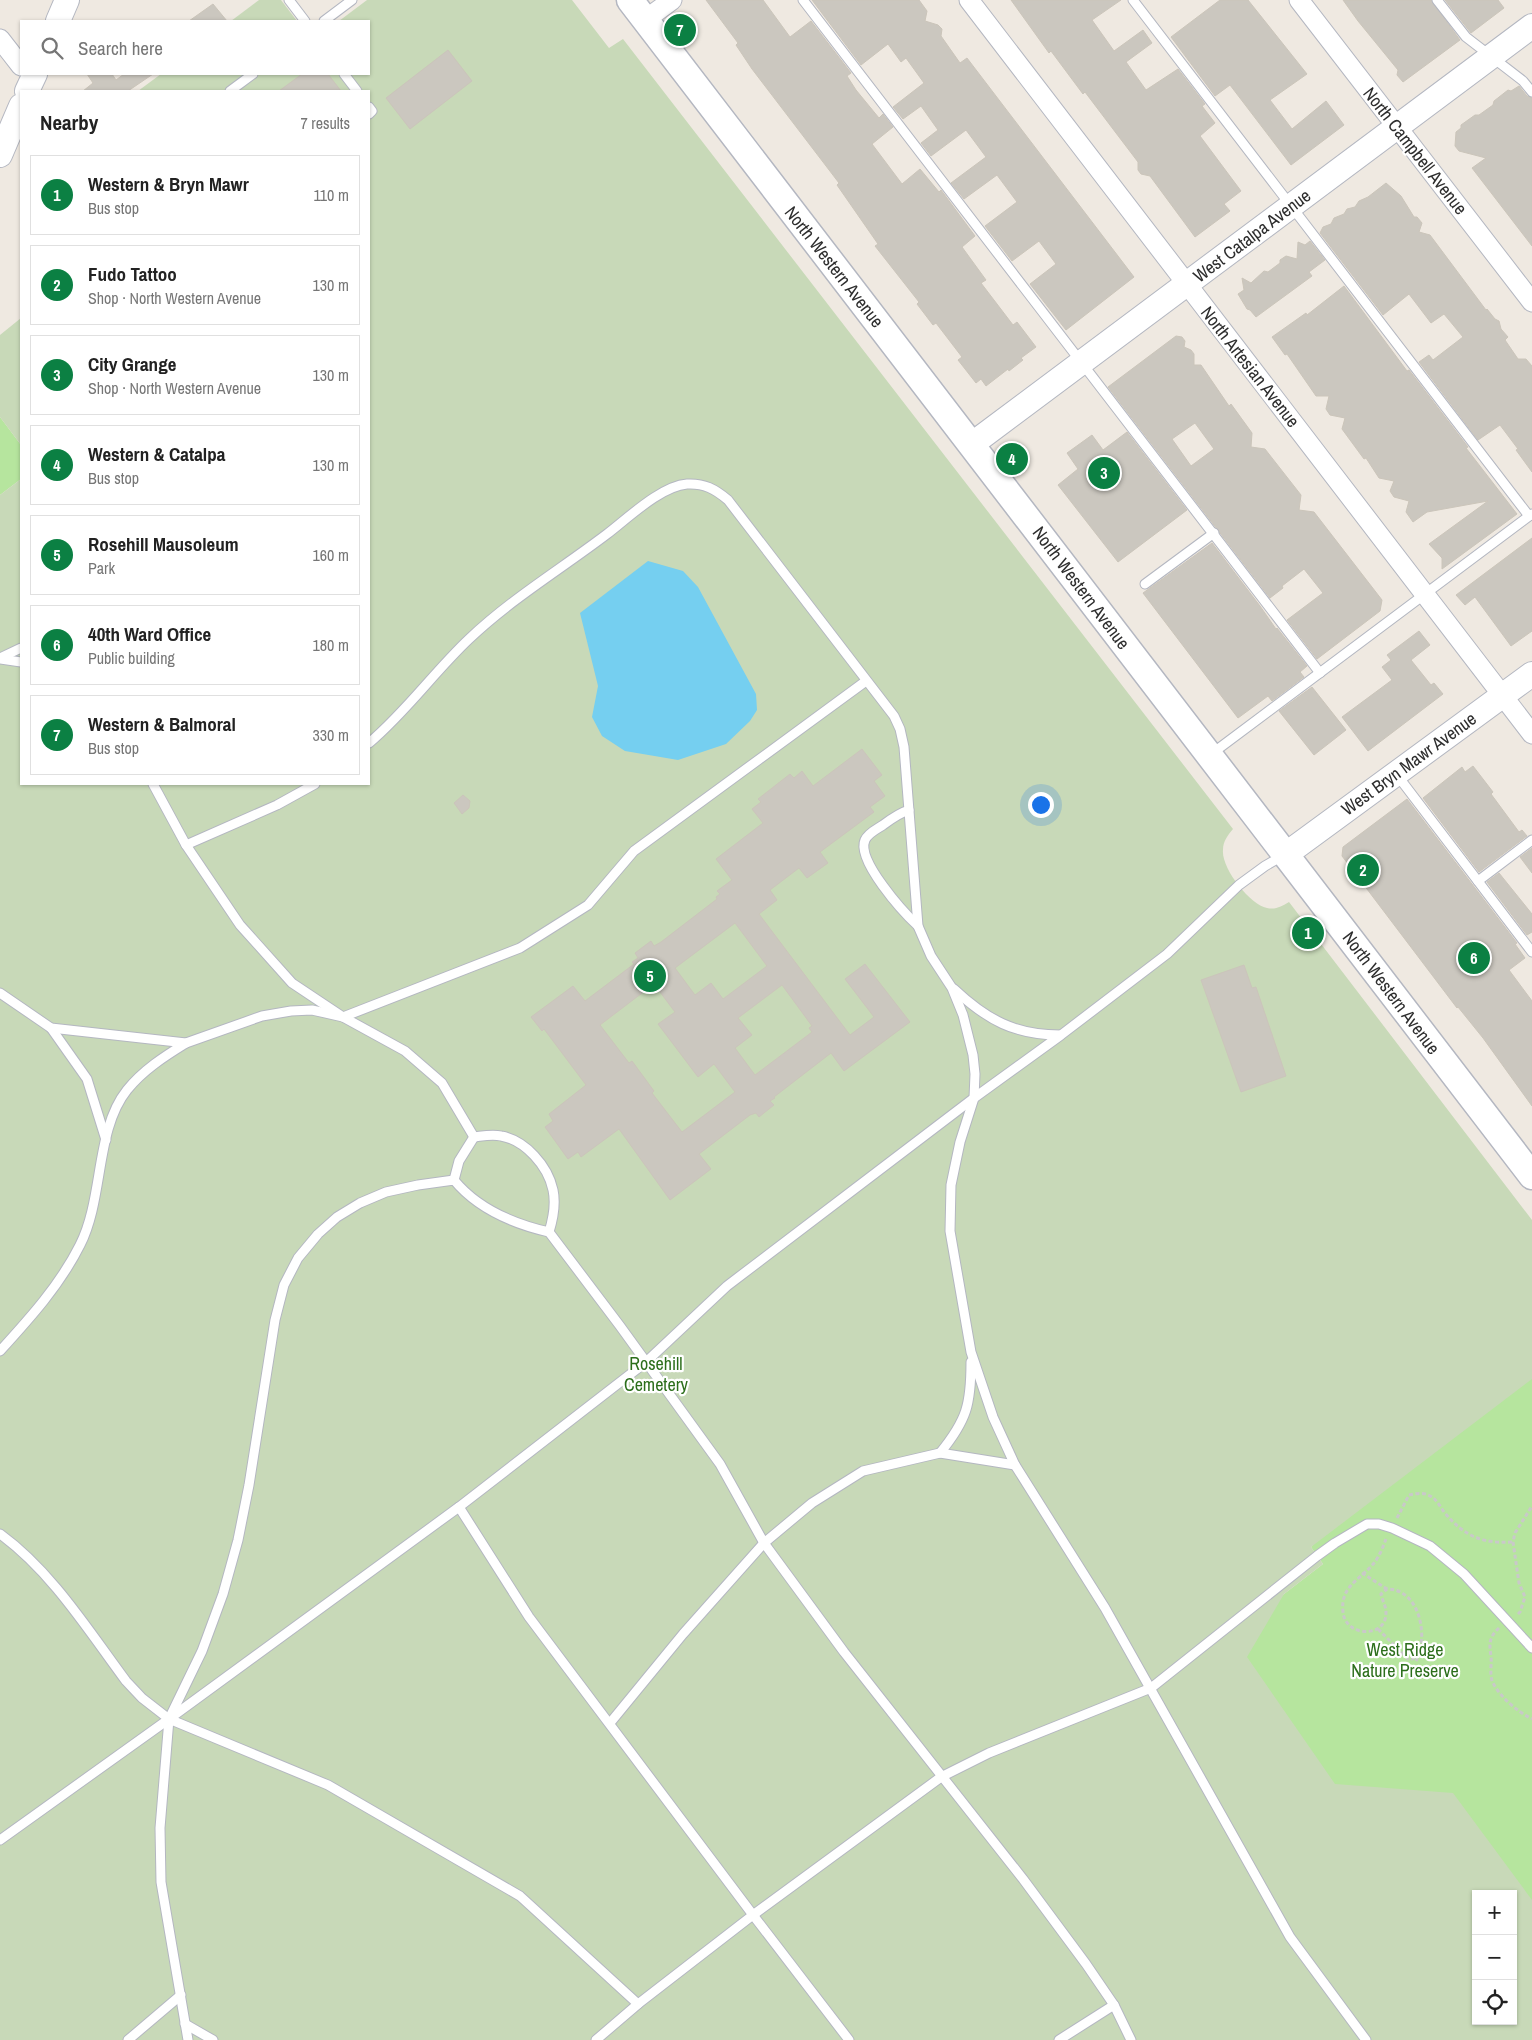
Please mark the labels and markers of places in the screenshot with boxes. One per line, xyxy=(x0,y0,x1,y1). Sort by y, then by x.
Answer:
pin: 7 xyxy=(664,11,696,49)
pin: 4 xyxy=(996,440,1028,478)
pin: 3 xyxy=(1088,454,1120,492)
pin: 2 xyxy=(1347,851,1379,889)
pin: 1 xyxy=(1292,914,1324,952)
pin: 6 xyxy=(1458,939,1490,977)
pin: 5 xyxy=(634,957,666,995)

